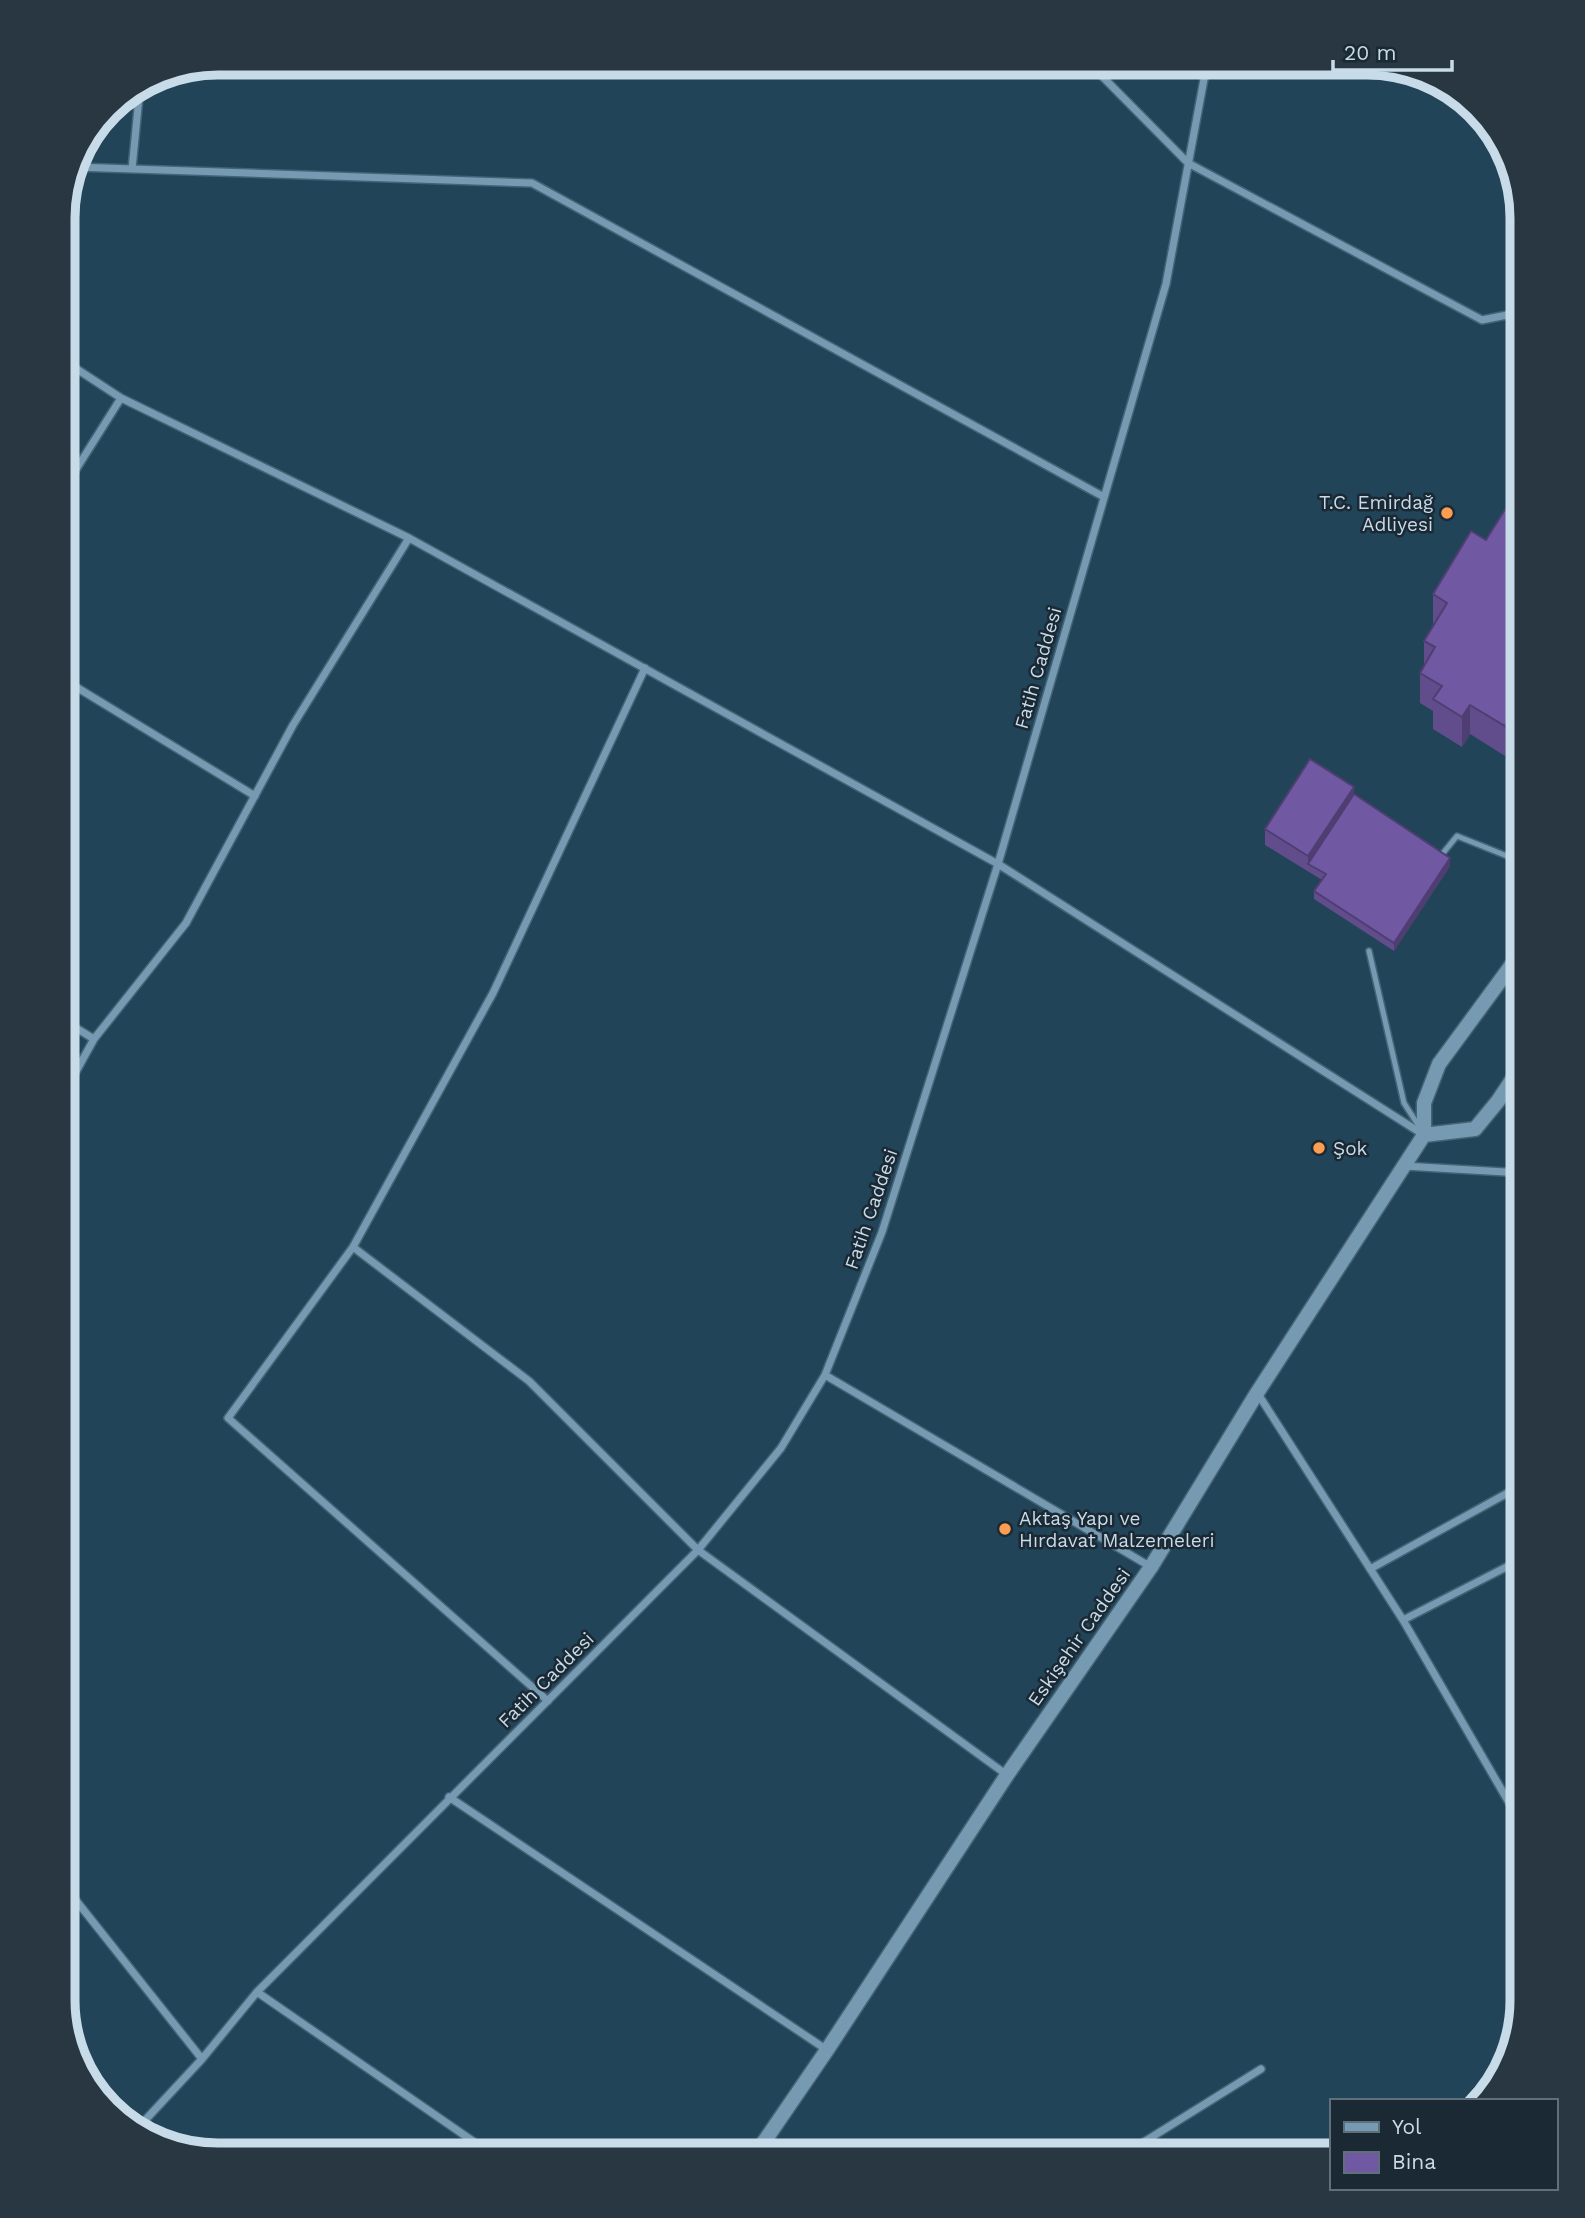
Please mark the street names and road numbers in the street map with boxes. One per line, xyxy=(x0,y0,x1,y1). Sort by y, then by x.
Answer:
street label: Fatih Caddesi xyxy=(1010,604,1066,732)
street label: Fatih Caddesi xyxy=(840,1146,902,1272)
street label: Eskişehir Caddesi xyxy=(1023,1564,1135,1710)
street label: Fatih Caddesi xyxy=(493,1627,599,1733)

